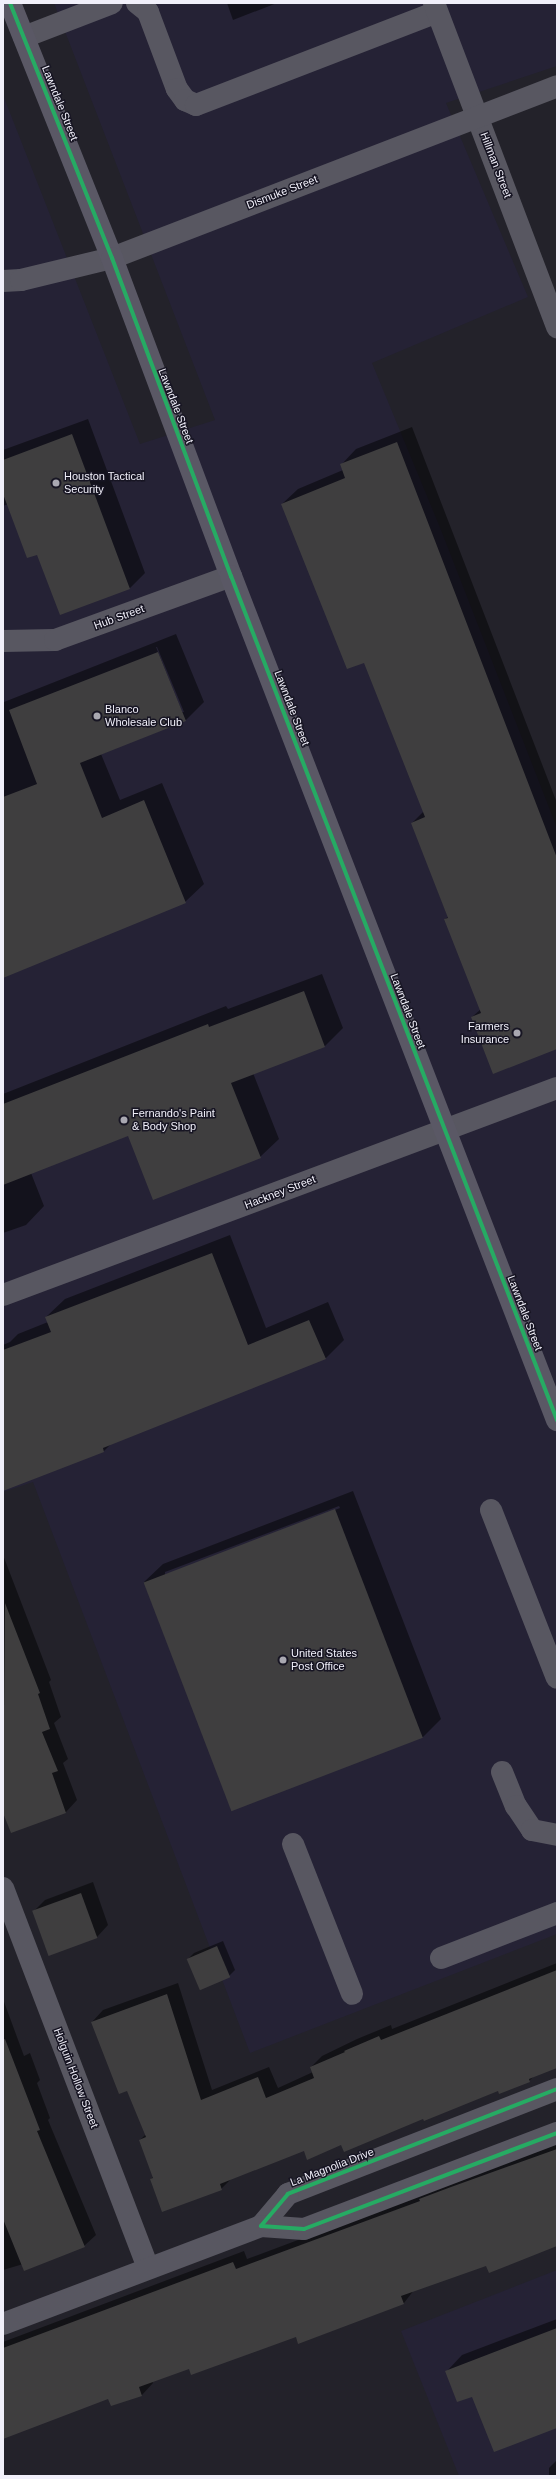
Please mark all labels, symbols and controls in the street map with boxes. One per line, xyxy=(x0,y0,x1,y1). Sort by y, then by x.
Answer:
street label: Lawndale Street xyxy=(39,64,81,142)
street label: Hillman Street xyxy=(477,130,515,200)
street label: Dismuke Street xyxy=(245,172,319,212)
street label: Lawndale Street xyxy=(156,367,196,445)
place label: Houston Tactical Security xyxy=(64,470,145,496)
marker: Houston Tactical Security xyxy=(51,478,61,488)
street label: Hub Street xyxy=(92,602,146,632)
street label: Lawndale Street xyxy=(272,669,312,747)
place label: Blanco Wholesale Club xyxy=(105,703,182,729)
marker: Blanco Wholesale Club xyxy=(92,711,102,721)
street label: Lawndale Street xyxy=(388,972,428,1050)
place label: Farmers Insurance xyxy=(461,1020,509,1046)
marker: Farmers Insurance xyxy=(512,1028,522,1038)
place label: Fernando's Paint & Body Shop xyxy=(132,1107,215,1133)
marker: Fernando's Paint & Body Shop xyxy=(119,1115,129,1125)
street label: Hackney Street xyxy=(243,1172,317,1212)
street label: Lawndale Street xyxy=(505,1274,545,1352)
place label: United States Post Office xyxy=(291,1647,357,1673)
marker: United States Post Office xyxy=(278,1655,288,1665)
street label: Holguin Hollow Street xyxy=(51,2026,101,2130)
street label: La Magnolia Drive xyxy=(288,2145,376,2189)

